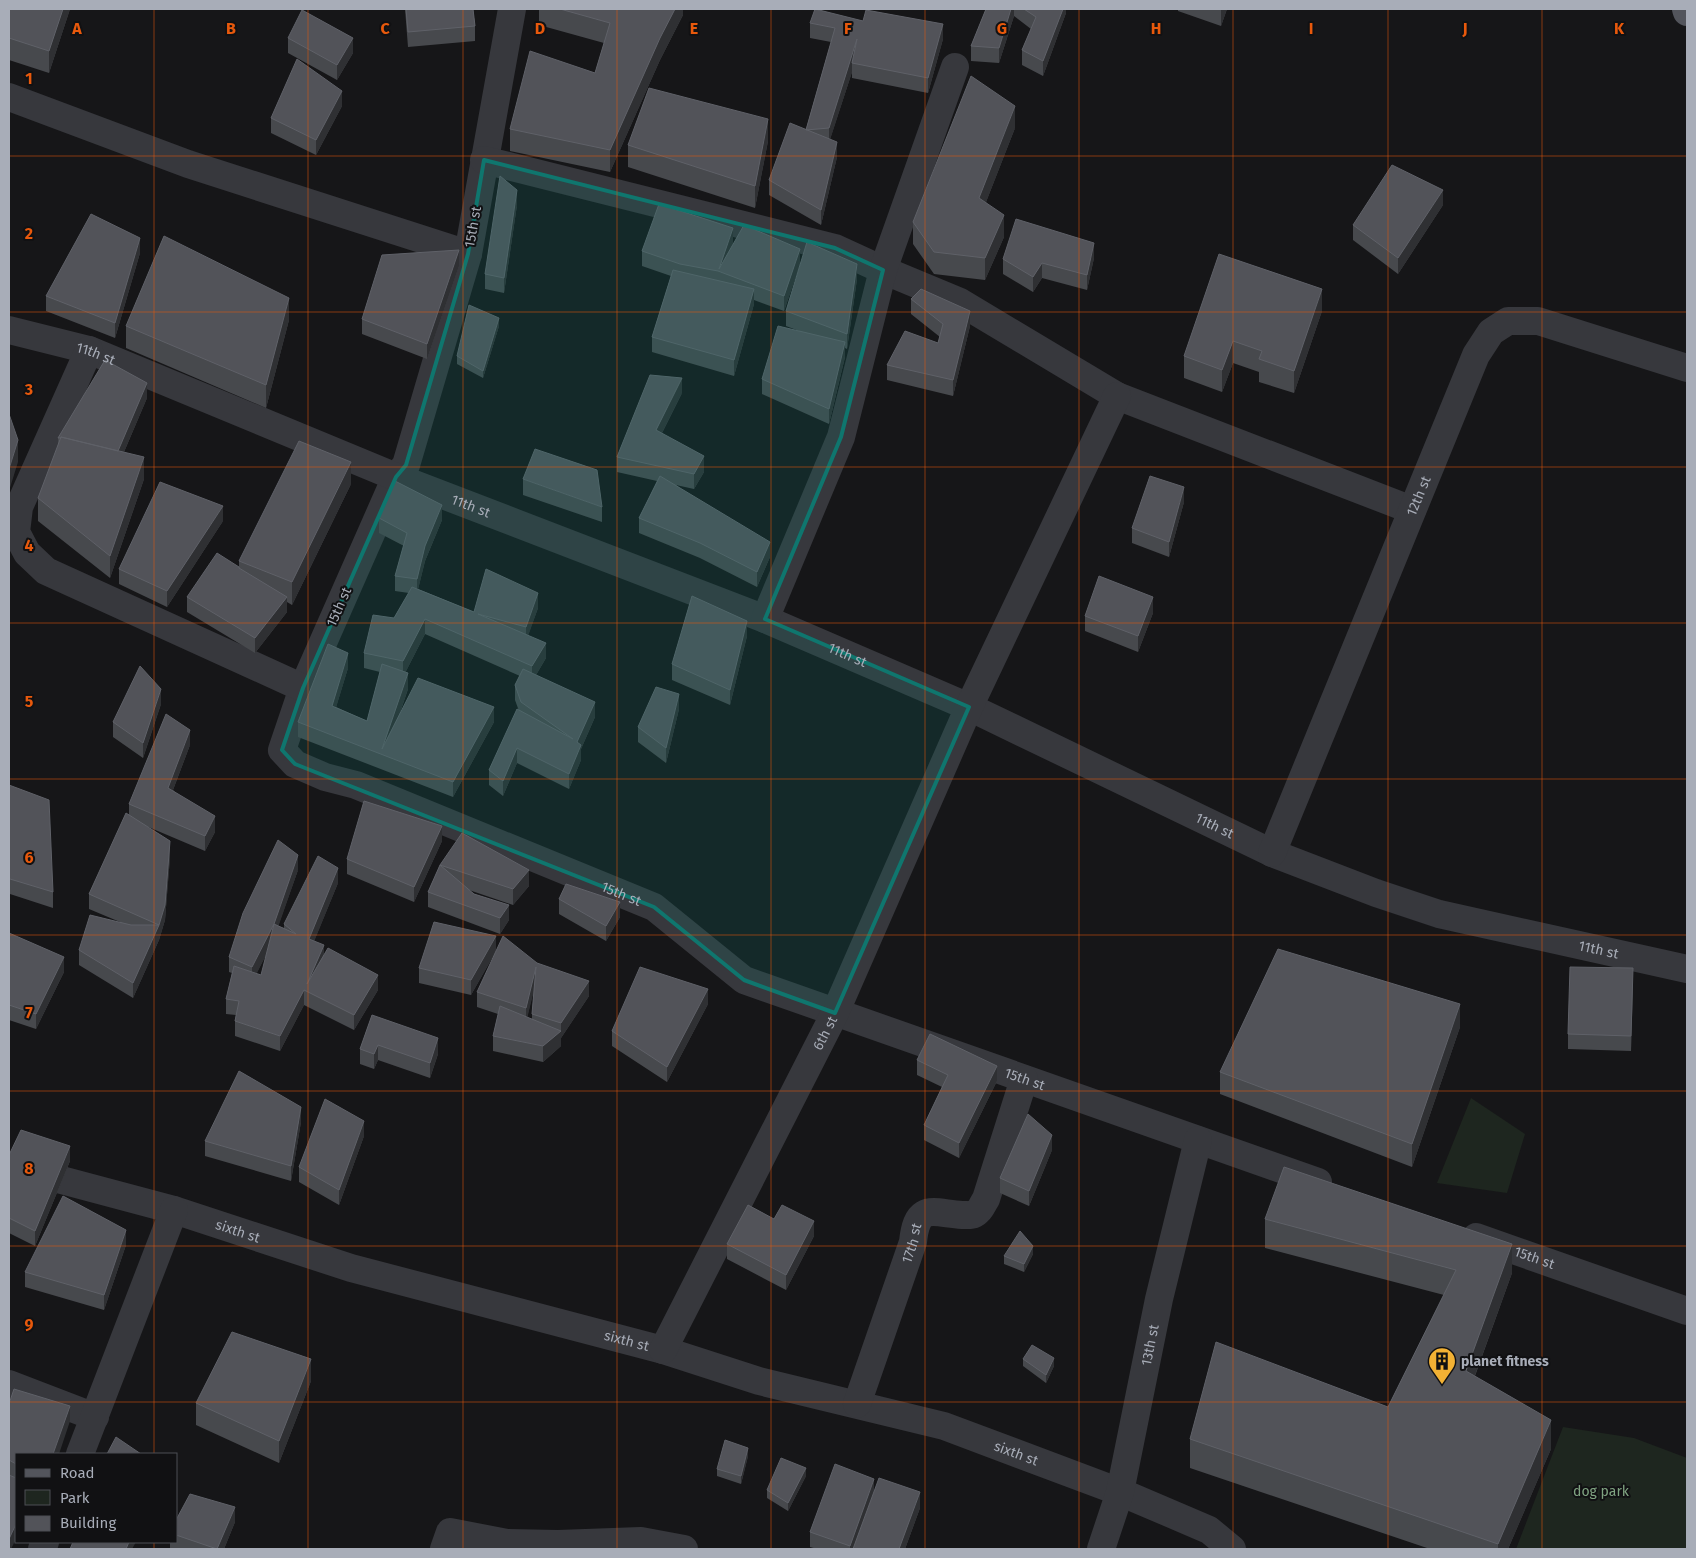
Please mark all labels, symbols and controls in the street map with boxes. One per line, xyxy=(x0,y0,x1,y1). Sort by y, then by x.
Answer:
text: A xyxy=(71,19,82,38)
text: B xyxy=(226,19,236,38)
text: C xyxy=(380,19,390,38)
text: D xyxy=(535,19,545,38)
text: E xyxy=(690,19,698,38)
text: F xyxy=(844,19,852,38)
text: G xyxy=(997,19,1007,38)
text: H xyxy=(1151,19,1161,38)
text: I xyxy=(1309,19,1313,38)
text: J xyxy=(1461,19,1468,38)
text: K xyxy=(1614,19,1625,38)
text: 1 xyxy=(25,69,33,88)
street label: 15th st xyxy=(461,204,485,249)
text: 2 xyxy=(25,224,33,243)
street label: 11th st xyxy=(75,339,119,369)
text: 3 xyxy=(24,380,33,399)
street label: 12th st xyxy=(1403,472,1434,518)
street label: 11th st xyxy=(449,491,494,521)
text: 4 xyxy=(24,536,34,555)
street label: 15th st xyxy=(323,584,356,629)
street label: 11th st xyxy=(826,639,870,671)
text: 5 xyxy=(25,692,34,711)
street label: 11th st xyxy=(1193,809,1238,842)
text: 6 xyxy=(24,848,34,867)
street label: 15th st xyxy=(599,878,645,910)
street label: 11th st xyxy=(1577,937,1621,962)
text: 7 xyxy=(25,1003,33,1022)
street label: 6th st xyxy=(809,1012,841,1053)
street label: 15th st xyxy=(1002,1064,1048,1094)
text: 8 xyxy=(24,1159,34,1178)
street label: sixth st xyxy=(213,1216,263,1246)
street label: 17th st xyxy=(898,1220,925,1265)
street label: 15th st xyxy=(1512,1243,1558,1273)
text: 9 xyxy=(25,1315,34,1334)
street label: 13th st xyxy=(1137,1322,1162,1367)
street label: sixth st xyxy=(602,1326,652,1355)
building icon: planet fitness xyxy=(1427,1346,1457,1385)
place label: planet fitness xyxy=(1461,1353,1549,1370)
street label: sixth st xyxy=(992,1437,1042,1469)
legend xyxy=(15,1453,178,1543)
text: Road xyxy=(60,1464,95,1482)
park label: dog park xyxy=(1573,1483,1630,1500)
text: Park xyxy=(60,1489,90,1507)
text: Building xyxy=(60,1514,116,1532)

